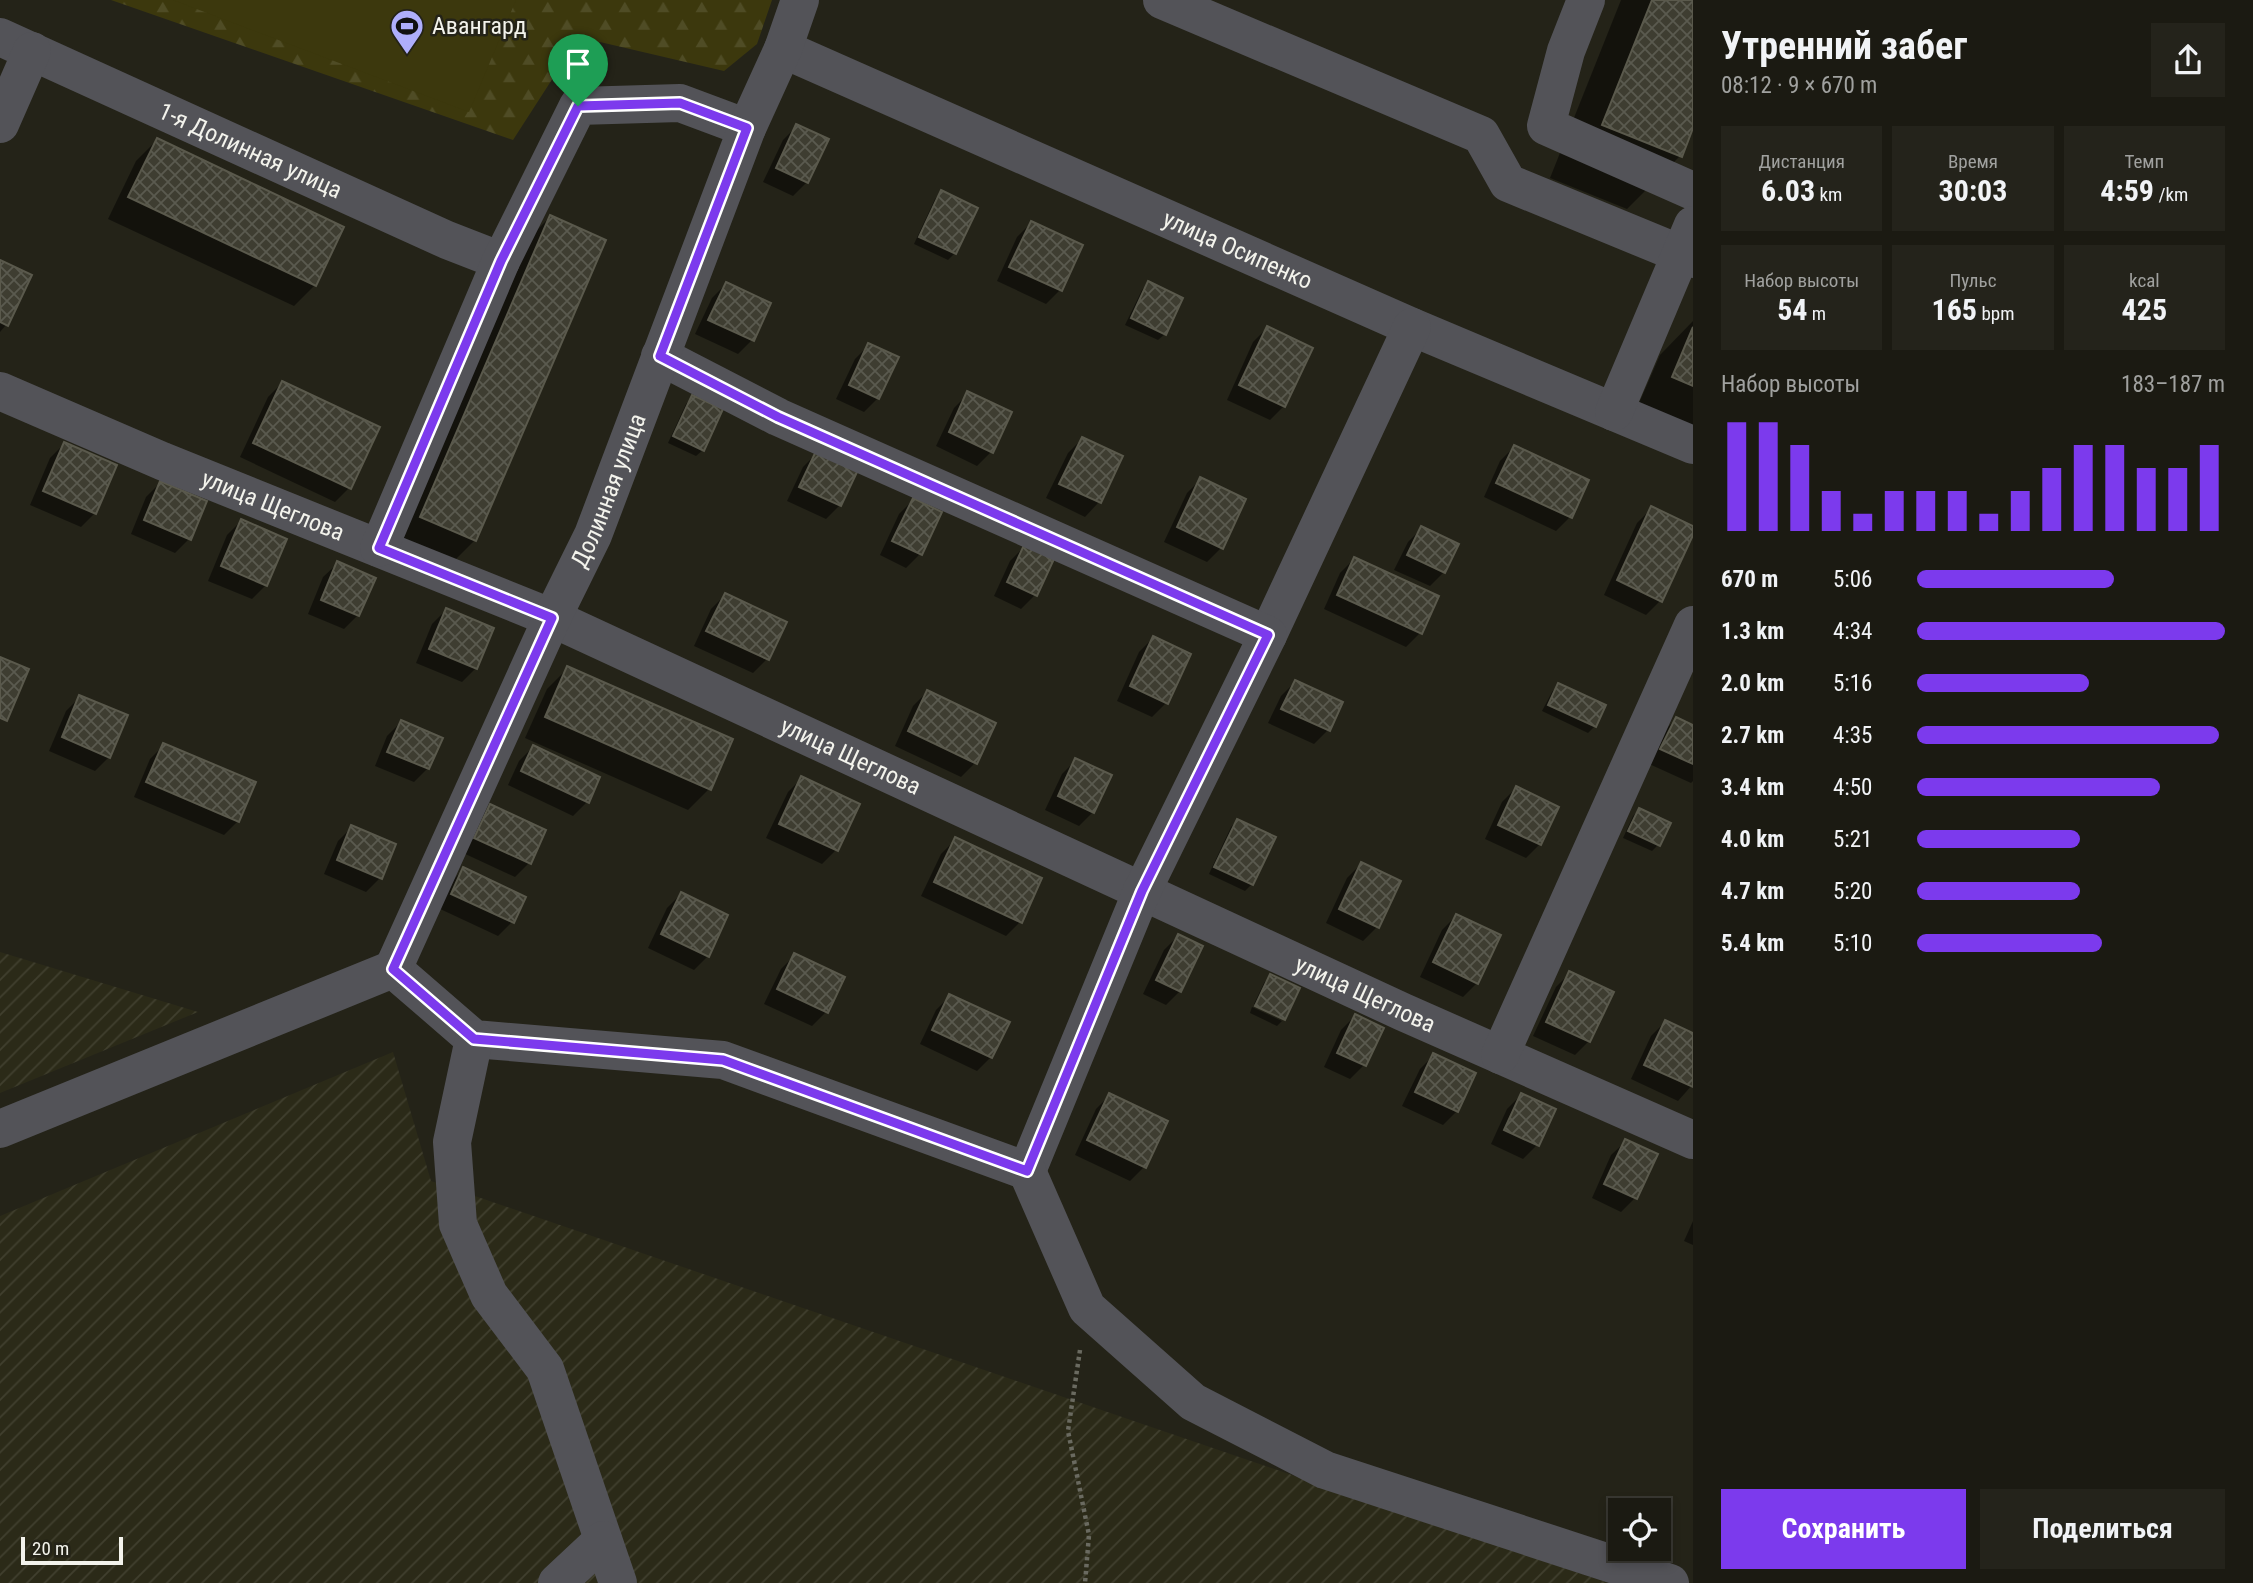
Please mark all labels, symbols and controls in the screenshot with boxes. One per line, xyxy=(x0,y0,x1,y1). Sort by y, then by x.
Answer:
sports icon: Авангард xyxy=(388,7,426,56)
place label: Авангард xyxy=(432,12,527,40)
button: share xyxy=(2151,23,2225,97)
text: Утренний забег xyxy=(1721,24,1967,68)
pin xyxy=(548,34,608,106)
icon: arrive xyxy=(559,45,597,83)
text: 08:12 · 9 × 670 m xyxy=(1721,72,1877,99)
street label: 1-я Долинная улица xyxy=(154,97,346,204)
text: Дистанция xyxy=(1758,150,1845,173)
text: Время xyxy=(1948,150,1998,173)
text: Темп xyxy=(2124,150,2164,173)
text: 6.03 xyxy=(1761,173,1815,208)
text: 30:03 xyxy=(1939,173,2007,208)
text: 4:59 xyxy=(2100,173,2154,208)
text: km xyxy=(1815,183,1842,206)
text: /km xyxy=(2154,183,2188,206)
street label: улица Осипенко xyxy=(1159,205,1317,295)
text: Набор высоты xyxy=(1744,269,1859,292)
text: Пульс xyxy=(1950,269,1996,292)
text: kcal xyxy=(2129,269,2160,292)
text: 54 xyxy=(1777,292,1807,327)
text: 165 xyxy=(1932,292,1977,327)
text: 425 xyxy=(2122,292,2167,327)
text: m xyxy=(1807,302,1826,325)
text: bpm xyxy=(1977,302,2014,325)
text: Набор высоты xyxy=(1721,371,1860,398)
text: 183–187 m xyxy=(2121,371,2225,398)
street label: Долинная улица xyxy=(565,410,652,572)
street label: улица Щеглова xyxy=(197,464,348,547)
text: 670 m xyxy=(1721,566,1778,593)
text: 5:06 xyxy=(1833,566,1872,593)
text: 1.3 km xyxy=(1721,618,1784,645)
text: 4:34 xyxy=(1833,618,1872,645)
text: 2.0 km xyxy=(1721,670,1784,697)
text: 5:16 xyxy=(1833,670,1872,697)
street label: улица Щеглова xyxy=(776,712,925,801)
text: 2.7 km xyxy=(1721,722,1784,749)
text: 4:35 xyxy=(1833,722,1872,749)
text: 3.4 km xyxy=(1721,774,1784,801)
text: 4:50 xyxy=(1833,774,1872,801)
text: 4.0 km xyxy=(1721,826,1784,853)
text: 5:21 xyxy=(1833,826,1872,853)
text: 4.7 km xyxy=(1721,878,1784,905)
text: 5:20 xyxy=(1833,878,1872,905)
text: 5.4 km xyxy=(1721,930,1784,957)
text: 5:10 xyxy=(1833,930,1872,957)
street label: улица Щеглова xyxy=(1291,950,1440,1039)
button: Сохранить xyxy=(1721,1489,1966,1569)
button: Поделиться xyxy=(1980,1489,2225,1569)
map controls xyxy=(1608,1498,1671,1561)
button: locate xyxy=(1608,1498,1671,1561)
scale bar xyxy=(21,1534,122,1566)
text: 20 m xyxy=(32,1537,69,1560)

